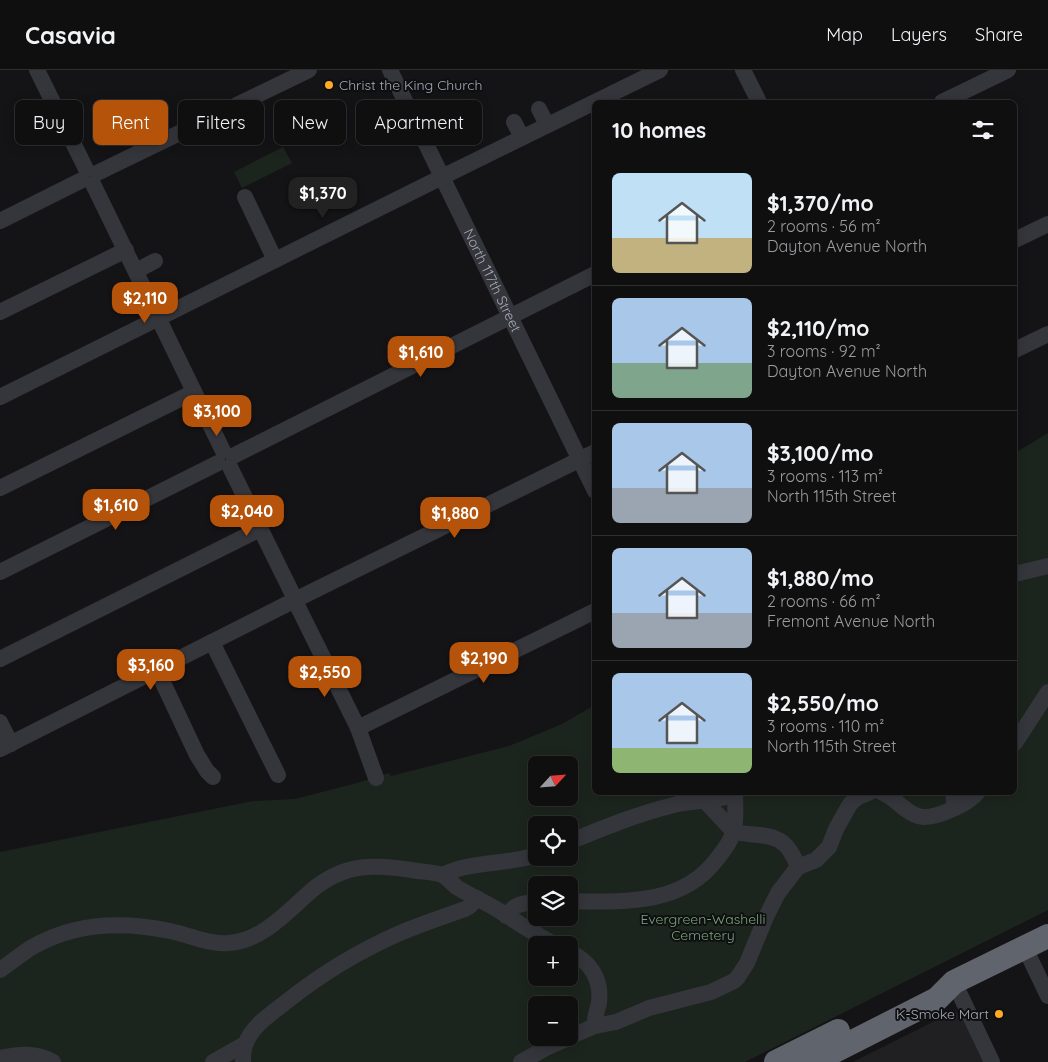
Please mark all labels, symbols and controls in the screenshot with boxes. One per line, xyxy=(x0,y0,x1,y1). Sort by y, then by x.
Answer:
text: Casavia xyxy=(25,20,116,50)
text: Map xyxy=(826,23,863,46)
text: Layers xyxy=(891,23,947,46)
text: Share xyxy=(975,23,1023,46)
place label: Christ the King Church xyxy=(339,76,483,94)
marker: Christ the King Church xyxy=(323,79,335,91)
chip: Buy xyxy=(15,100,83,145)
chip: Rent xyxy=(93,100,168,145)
chip: Filters xyxy=(178,100,264,145)
chip: New xyxy=(274,100,346,145)
chip: Apartment xyxy=(356,100,482,145)
icon: filters xyxy=(969,116,997,144)
text: 10 homes xyxy=(612,117,706,143)
pin: $1,370 xyxy=(282,176,364,219)
text: $1,370 xyxy=(299,183,347,203)
text: $1,370/mo xyxy=(767,190,874,216)
icon: home xyxy=(652,193,712,253)
text: 2 rooms · 56 m² xyxy=(767,216,881,236)
street label: North 117th Street xyxy=(460,226,525,335)
text: Dayton Avenue North xyxy=(767,236,927,256)
pin: $2,110 xyxy=(104,282,186,324)
text: $2,110 xyxy=(123,288,167,308)
text: $2,110/mo xyxy=(767,315,869,341)
icon: home xyxy=(652,318,712,378)
pin: $1,610 xyxy=(380,336,462,378)
text: 3 rooms · 92 m² xyxy=(767,341,881,361)
text: $1,610 xyxy=(399,342,443,362)
text: Dayton Avenue North xyxy=(767,361,927,381)
pin: $3,100 xyxy=(176,394,258,437)
text: $3,100 xyxy=(193,401,241,421)
text: $3,100/mo xyxy=(767,440,873,466)
icon: home xyxy=(652,443,712,503)
text: 3 rooms · 113 m² xyxy=(767,466,883,486)
text: North 115th Street xyxy=(767,486,897,506)
pin: $1,610 xyxy=(75,488,157,531)
pin: $2,040 xyxy=(206,494,288,537)
text: $1,610 xyxy=(94,495,138,515)
pin: $1,880 xyxy=(414,496,496,539)
text: $2,040 xyxy=(221,501,273,521)
text: $1,880 xyxy=(431,503,479,523)
text: $1,880/mo xyxy=(767,565,874,591)
icon: home xyxy=(652,568,712,628)
text: 2 rooms · 66 m² xyxy=(767,591,881,611)
text: Fremont Avenue North xyxy=(767,611,935,631)
pin: $2,190 xyxy=(443,642,525,684)
pin: $3,160 xyxy=(110,648,192,691)
text: $2,190 xyxy=(460,648,508,668)
text: $3,160 xyxy=(128,655,174,675)
pin: $2,550 xyxy=(284,656,366,698)
text: $2,550 xyxy=(299,662,351,682)
text: $2,550/mo xyxy=(767,690,879,716)
icon: home xyxy=(652,693,712,753)
text: 3 rooms · 110 m² xyxy=(767,716,884,736)
text: North 115th Street xyxy=(767,736,897,756)
north arrow xyxy=(528,756,578,806)
map controls xyxy=(528,756,578,1046)
button: locate xyxy=(528,816,578,866)
button: layers xyxy=(528,876,578,926)
park label: Evergreen-Washelli Cemetery xyxy=(640,910,766,944)
button: + xyxy=(528,936,578,986)
button: − xyxy=(528,996,578,1046)
place label: K-Smoke Mart xyxy=(896,1005,989,1023)
marker: K-Smoke Mart xyxy=(993,1008,1005,1020)

